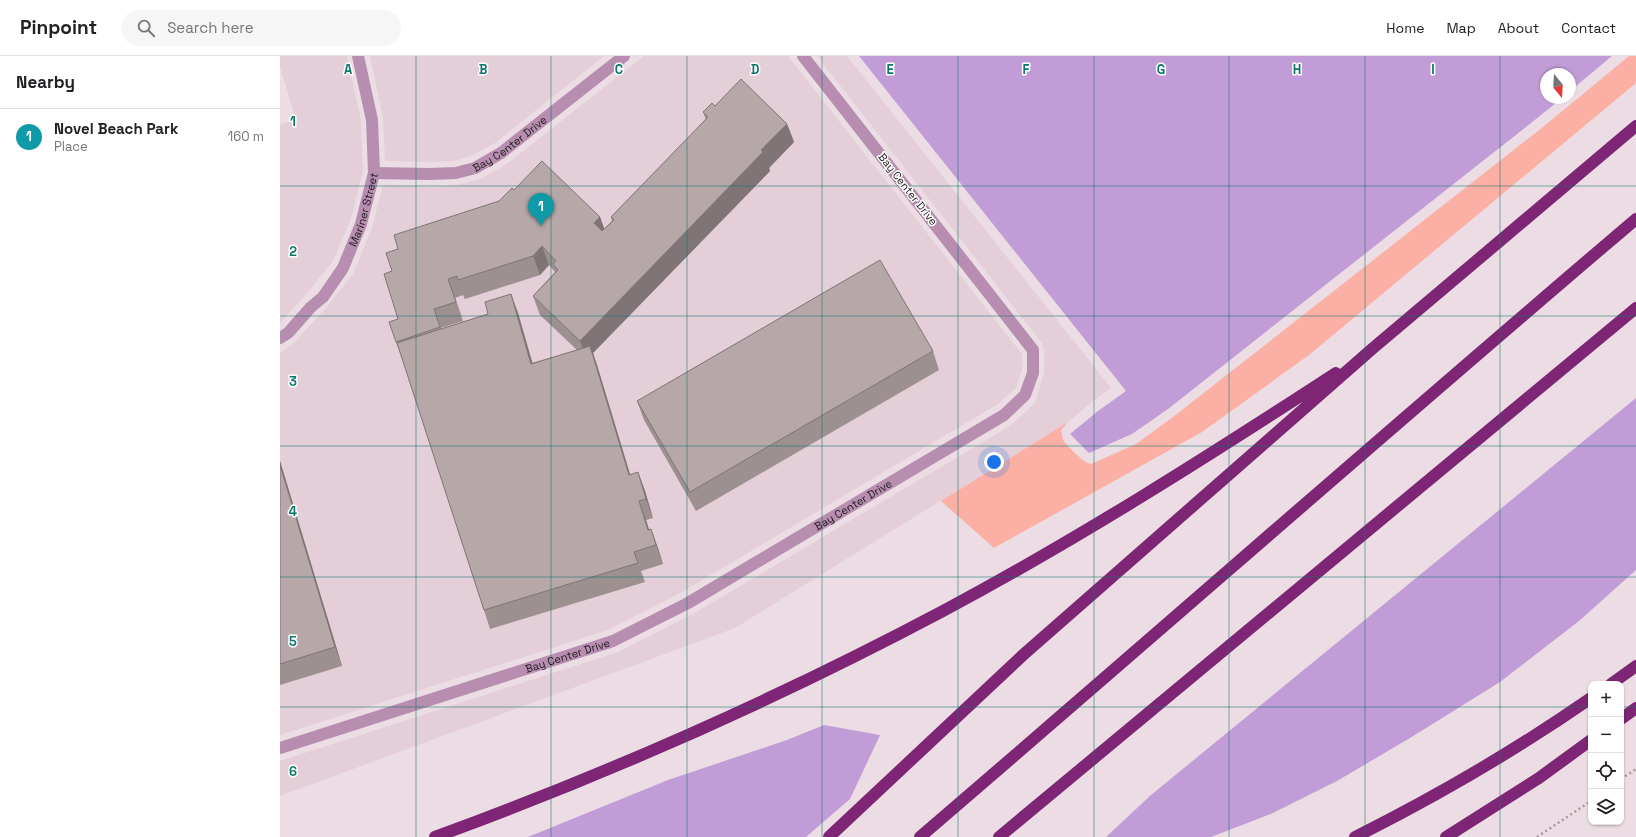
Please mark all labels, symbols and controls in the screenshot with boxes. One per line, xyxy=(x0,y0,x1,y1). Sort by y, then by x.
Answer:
search box xyxy=(121,10,401,46)
text: Pinpoint xyxy=(20,15,97,40)
icon: search xyxy=(135,17,157,39)
text: Search here xyxy=(167,18,254,37)
text: Home xyxy=(1386,19,1424,37)
text: Map xyxy=(1446,19,1476,37)
text: About xyxy=(1498,19,1539,37)
text: Contact xyxy=(1561,19,1616,37)
text: A xyxy=(344,61,353,78)
text: B xyxy=(479,61,488,78)
text: C xyxy=(615,61,623,78)
text: D xyxy=(751,61,760,78)
text: E xyxy=(886,61,894,78)
text: F xyxy=(1023,61,1030,78)
text: G xyxy=(1157,61,1165,78)
text: H xyxy=(1293,61,1301,78)
text: I xyxy=(1431,61,1435,78)
north arrow xyxy=(1540,68,1576,104)
text: Nearby xyxy=(16,71,75,93)
text: 1 xyxy=(290,113,296,130)
street label: Bay Center Drive xyxy=(470,113,550,175)
text: Novel Beach Park xyxy=(54,119,178,138)
text: 1 xyxy=(26,128,32,145)
text: 160 m xyxy=(228,128,264,145)
text: Place xyxy=(54,138,88,155)
street label: Bay Center Drive xyxy=(875,150,941,228)
street label: Mariner Street xyxy=(345,171,381,249)
pin: 1 xyxy=(528,193,554,226)
text: 2 xyxy=(289,243,297,260)
text: 3 xyxy=(289,373,297,390)
your location xyxy=(984,452,1004,472)
street label: Bay Center Drive xyxy=(812,476,895,533)
text: 4 xyxy=(289,503,297,520)
text: 5 xyxy=(289,633,297,650)
street label: Bay Center Drive xyxy=(524,635,612,676)
map controls xyxy=(1588,681,1624,825)
button: + xyxy=(1588,681,1624,717)
button: − xyxy=(1588,717,1624,753)
button: locate xyxy=(1588,753,1624,789)
text: 6 xyxy=(289,763,297,780)
button: layers xyxy=(1588,789,1624,825)

